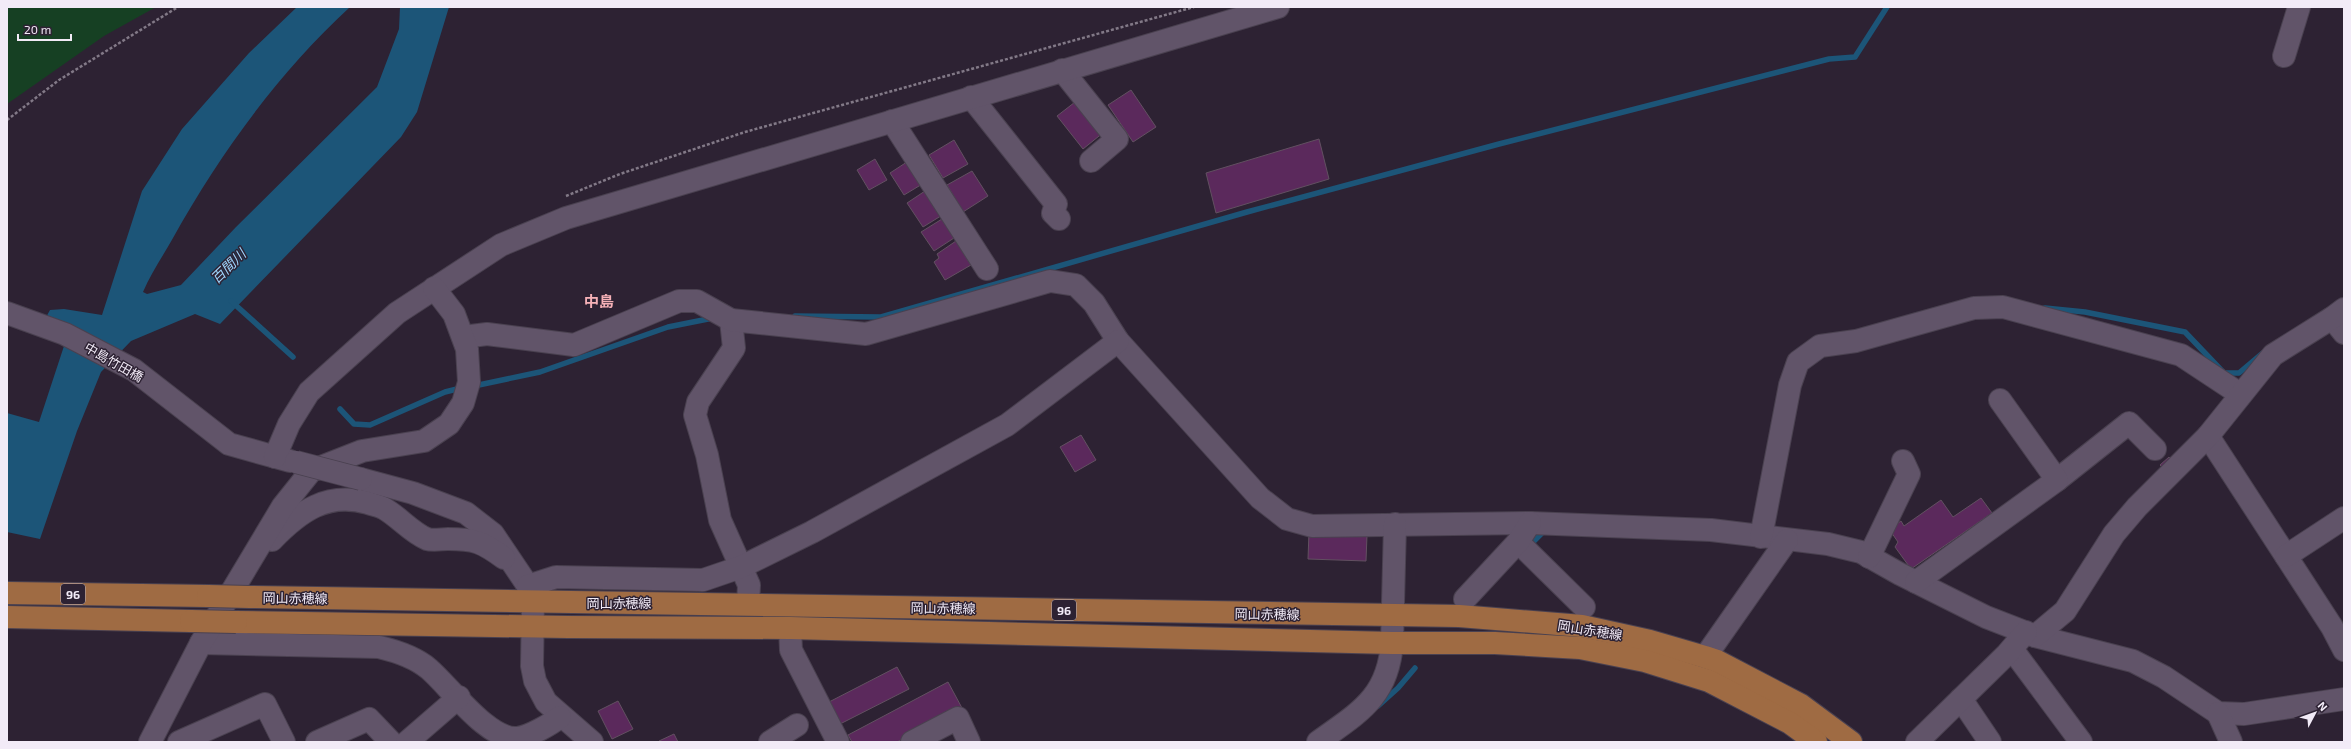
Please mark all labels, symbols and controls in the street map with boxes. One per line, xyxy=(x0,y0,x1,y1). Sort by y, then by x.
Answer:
scale bar xyxy=(18,16,71,42)
text: 20 m xyxy=(24,22,51,36)
water label: 百間川 xyxy=(207,244,250,287)
district label: 中島 xyxy=(584,292,614,310)
street label: 中島竹田橋 xyxy=(82,339,146,385)
road number: 96 xyxy=(61,584,85,604)
street label: 岡山赤穂線 xyxy=(262,589,328,607)
street label: 岡山赤穂線 xyxy=(586,595,652,611)
street label: 岡山赤穂線 xyxy=(910,599,976,617)
road number: 96 xyxy=(1052,600,1076,620)
street label: 岡山赤穂線 xyxy=(1234,605,1300,623)
street label: 岡山赤穂線 xyxy=(1557,617,1623,643)
north arrow xyxy=(2295,693,2335,733)
text: N xyxy=(2315,699,2330,713)

